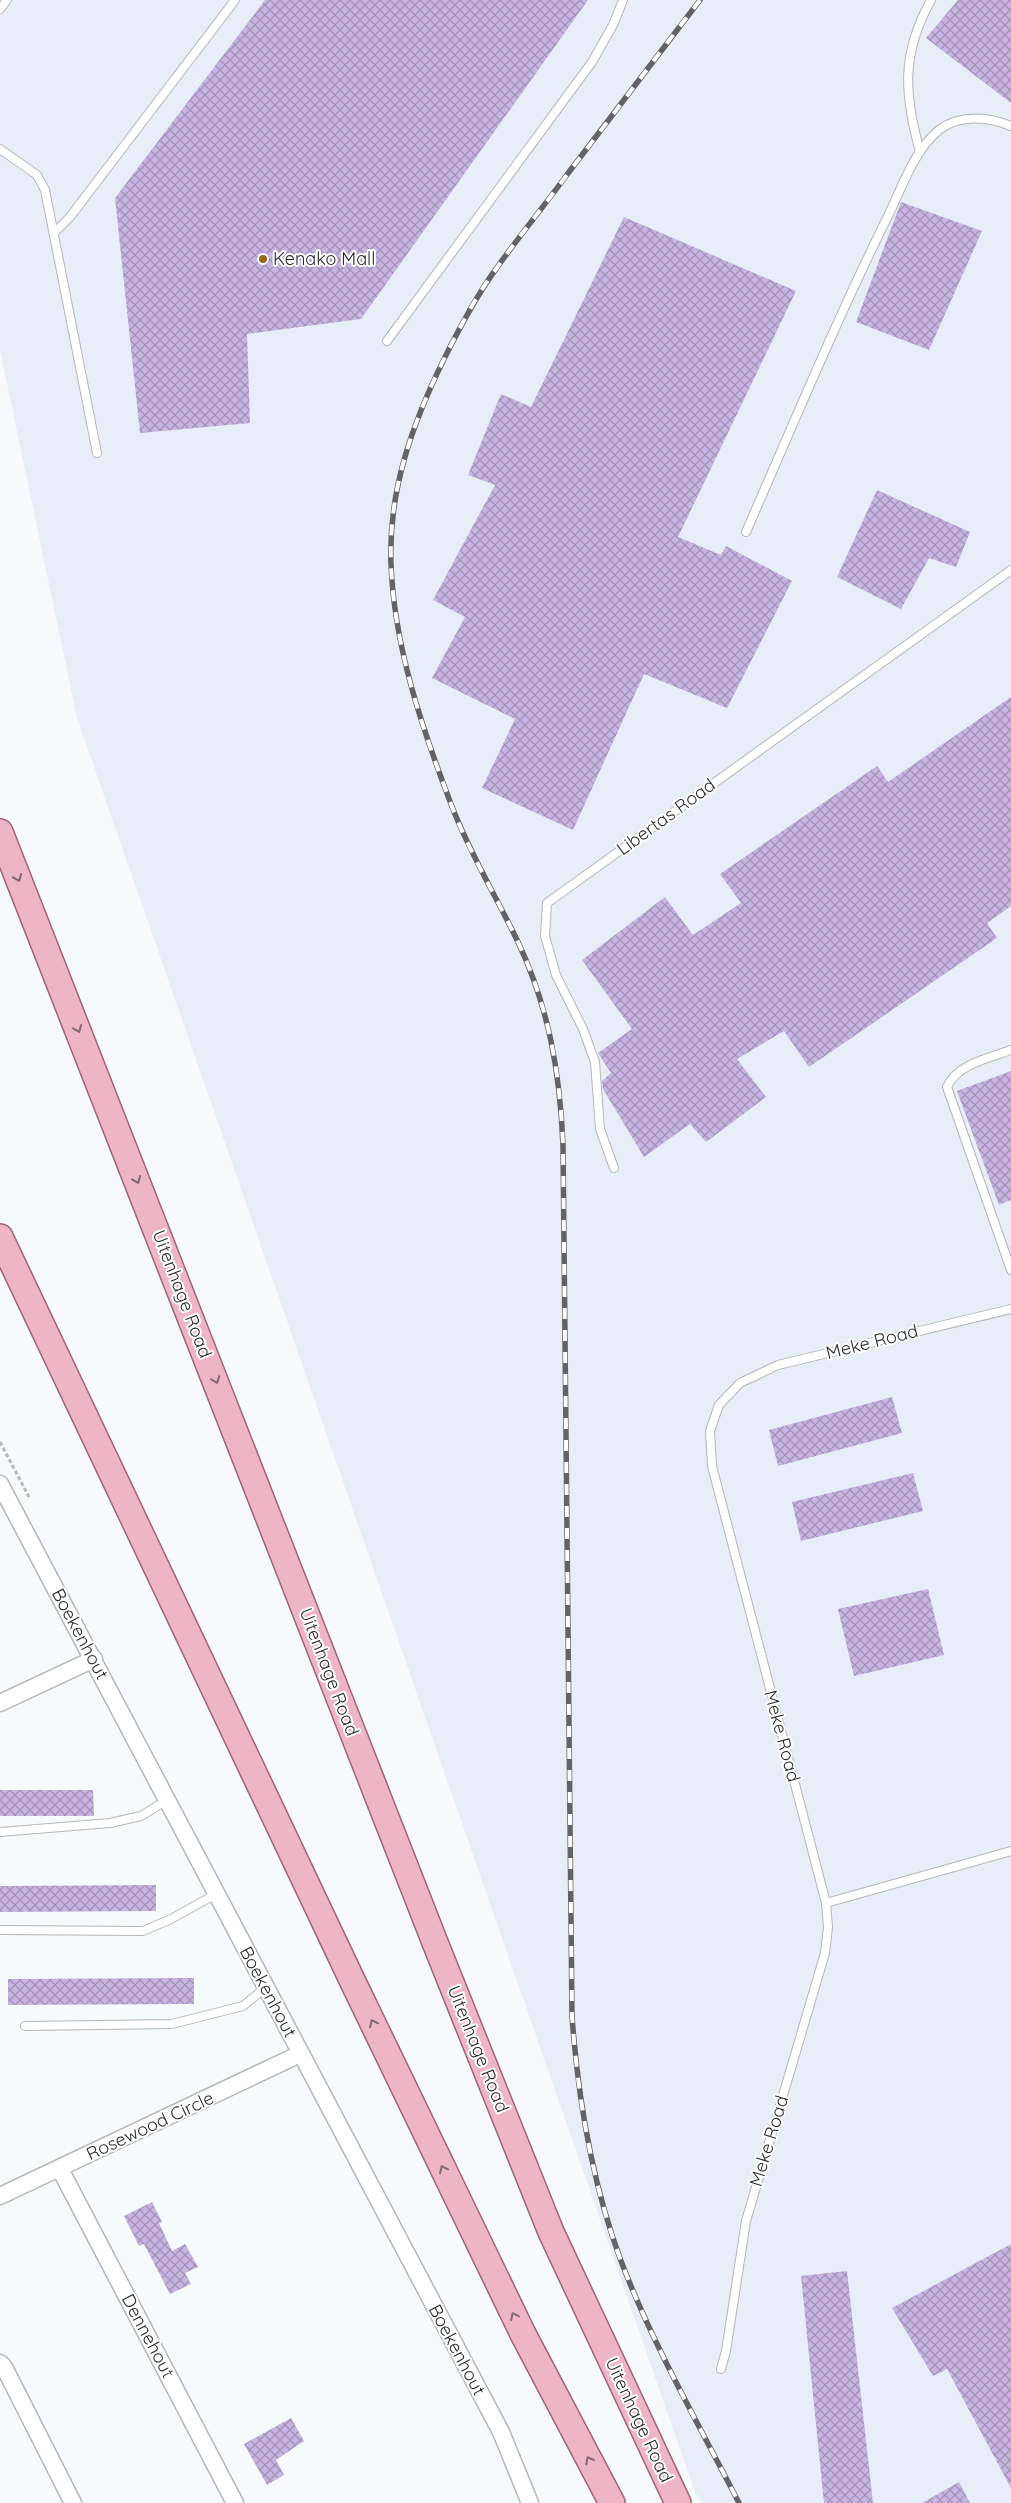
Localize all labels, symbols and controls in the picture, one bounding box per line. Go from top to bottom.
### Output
place label: Kenako Mall [273,247,375,270]
marker: Kenako Mall [257,253,269,265]
street label: Libertas Road [612,773,720,860]
one-way arrow [12,873,22,882]
one-way arrow [71,1024,82,1033]
one-way arrow [131,1175,141,1184]
street label: Uitenhage Road [148,1227,217,1361]
street label: Meke Road [823,1319,920,1364]
one-way arrow [210,1375,220,1384]
street label: Boekenhout [47,1584,114,1683]
street label: Uitenhage Road [295,1605,364,1739]
street label: Meke Road [759,1687,806,1784]
street label: Boekenhout [235,1942,302,2041]
street label: Uitenhage Road [443,1982,514,2116]
one-way arrow [368,2019,379,2028]
street label: Rosewood Circle [82,2086,217,2165]
street label: Meke Road [744,2093,793,2189]
one-way arrow [439,2166,449,2175]
street label: Dennehout [117,2290,180,2382]
street label: Boekenhout [424,2300,491,2399]
one-way arrow [510,2312,520,2321]
street label: Uitenhage Road [600,2354,678,2486]
one-way arrow [585,2456,595,2465]

